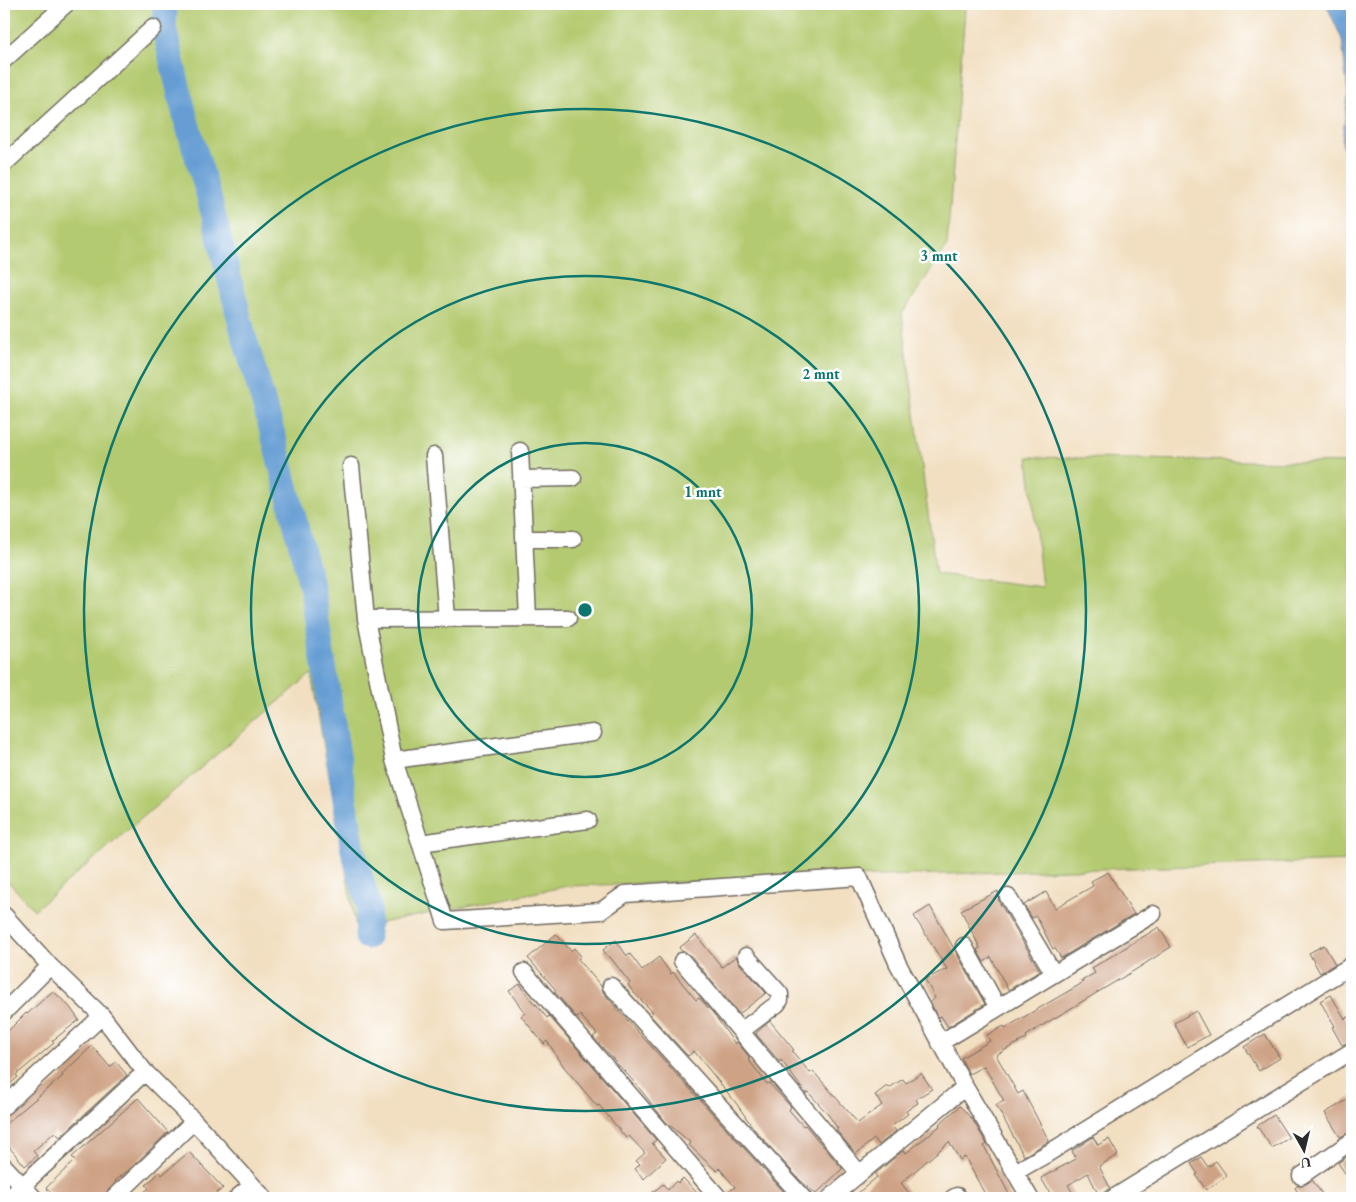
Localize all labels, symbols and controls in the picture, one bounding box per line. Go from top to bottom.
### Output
text: 3 mnt [920,246,958,265]
text: 2 mnt [802,364,840,383]
text: 1 mnt [684,482,722,501]
centre of rings [576,601,594,619]
north arrow [1278,1124,1328,1174]
text: U [1299,1153,1312,1173]

